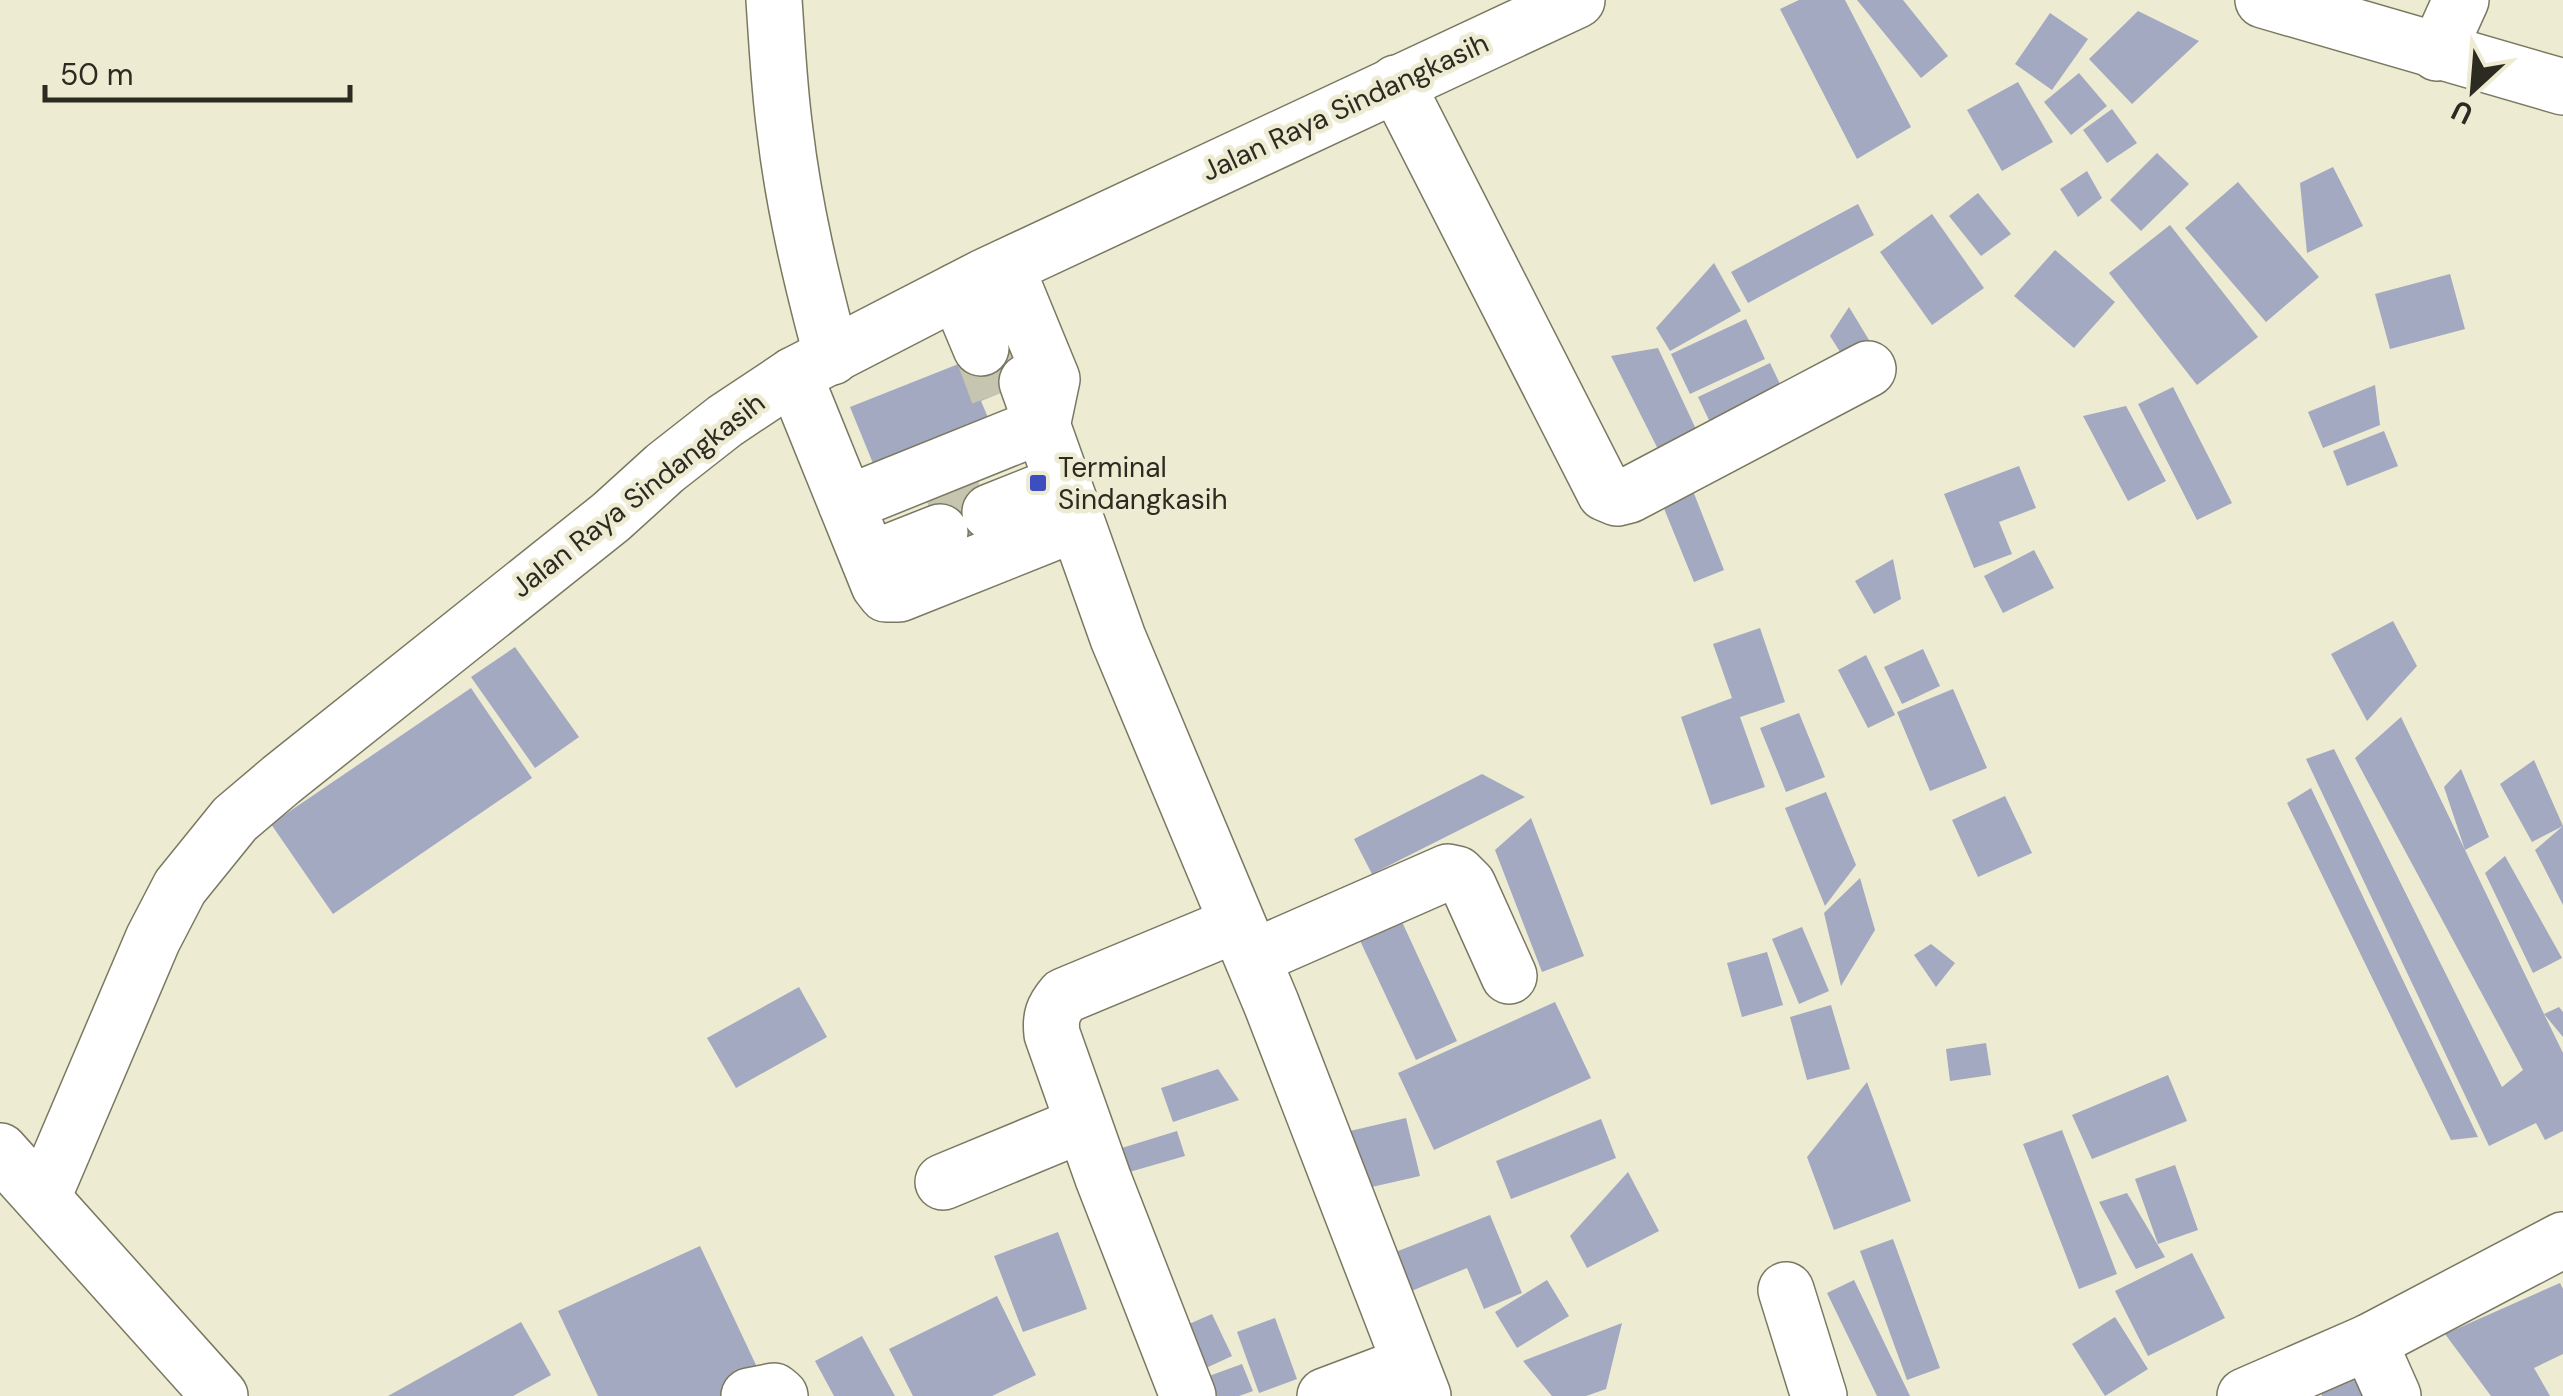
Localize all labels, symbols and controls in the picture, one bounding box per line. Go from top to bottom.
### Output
street label: Jalan Raya Sindangkasih [1196,24,1494,190]
scale bar [45,40,350,102]
north arrow [2423,40,2523,140]
text: 50 m [60,55,134,94]
text: U [2446,91,2479,133]
street label: Jalan Raya Sindangkasih [504,384,772,606]
place label: Terminal Sindangkasih [1058,449,1228,518]
marker: Terminal Sindangkasih [1027,472,1049,494]

